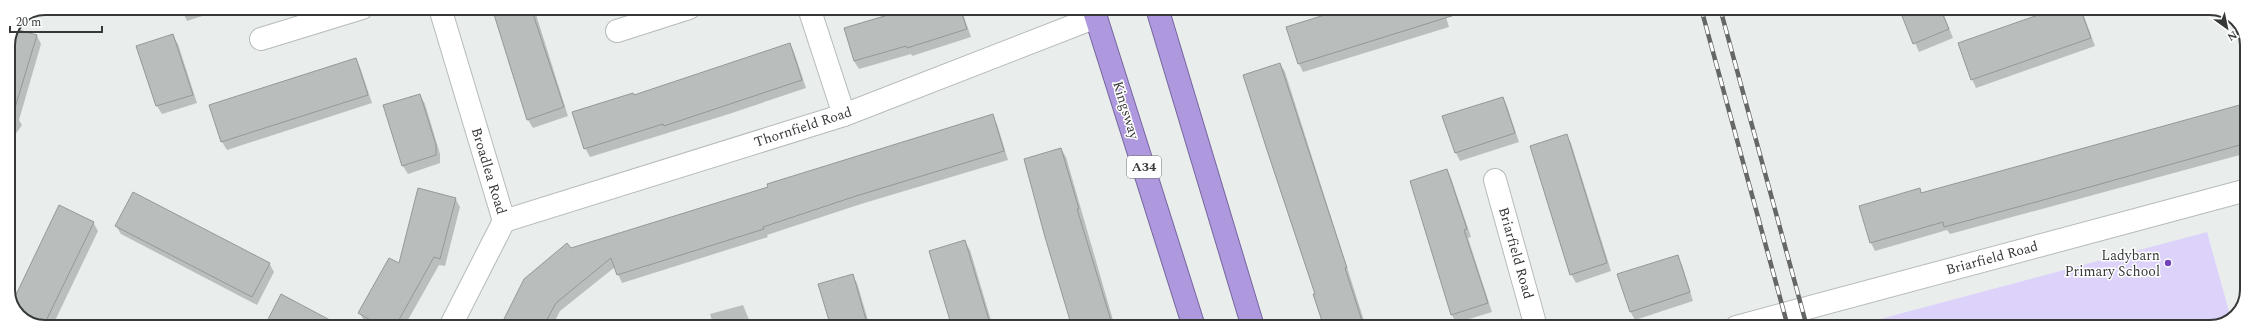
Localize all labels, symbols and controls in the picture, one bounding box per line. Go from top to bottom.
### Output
scale bar [10,8,102,34]
north arrow [2207,8,2247,48]
text: 20 m [16,13,41,32]
text: N [2224,26,2241,46]
street label: Kingsway [1107,78,1145,143]
street label: Thornfield Road [751,101,855,153]
street label: Broadlea Road [466,125,512,217]
road number: A34 [1127,156,1161,178]
street label: Briarfield Road [1493,205,1539,302]
street label: Briarfield Road [1944,236,2041,280]
place label: Ladybarn Primary School [2065,245,2160,282]
marker: Ladybarn Primary School [2163,258,2173,268]

